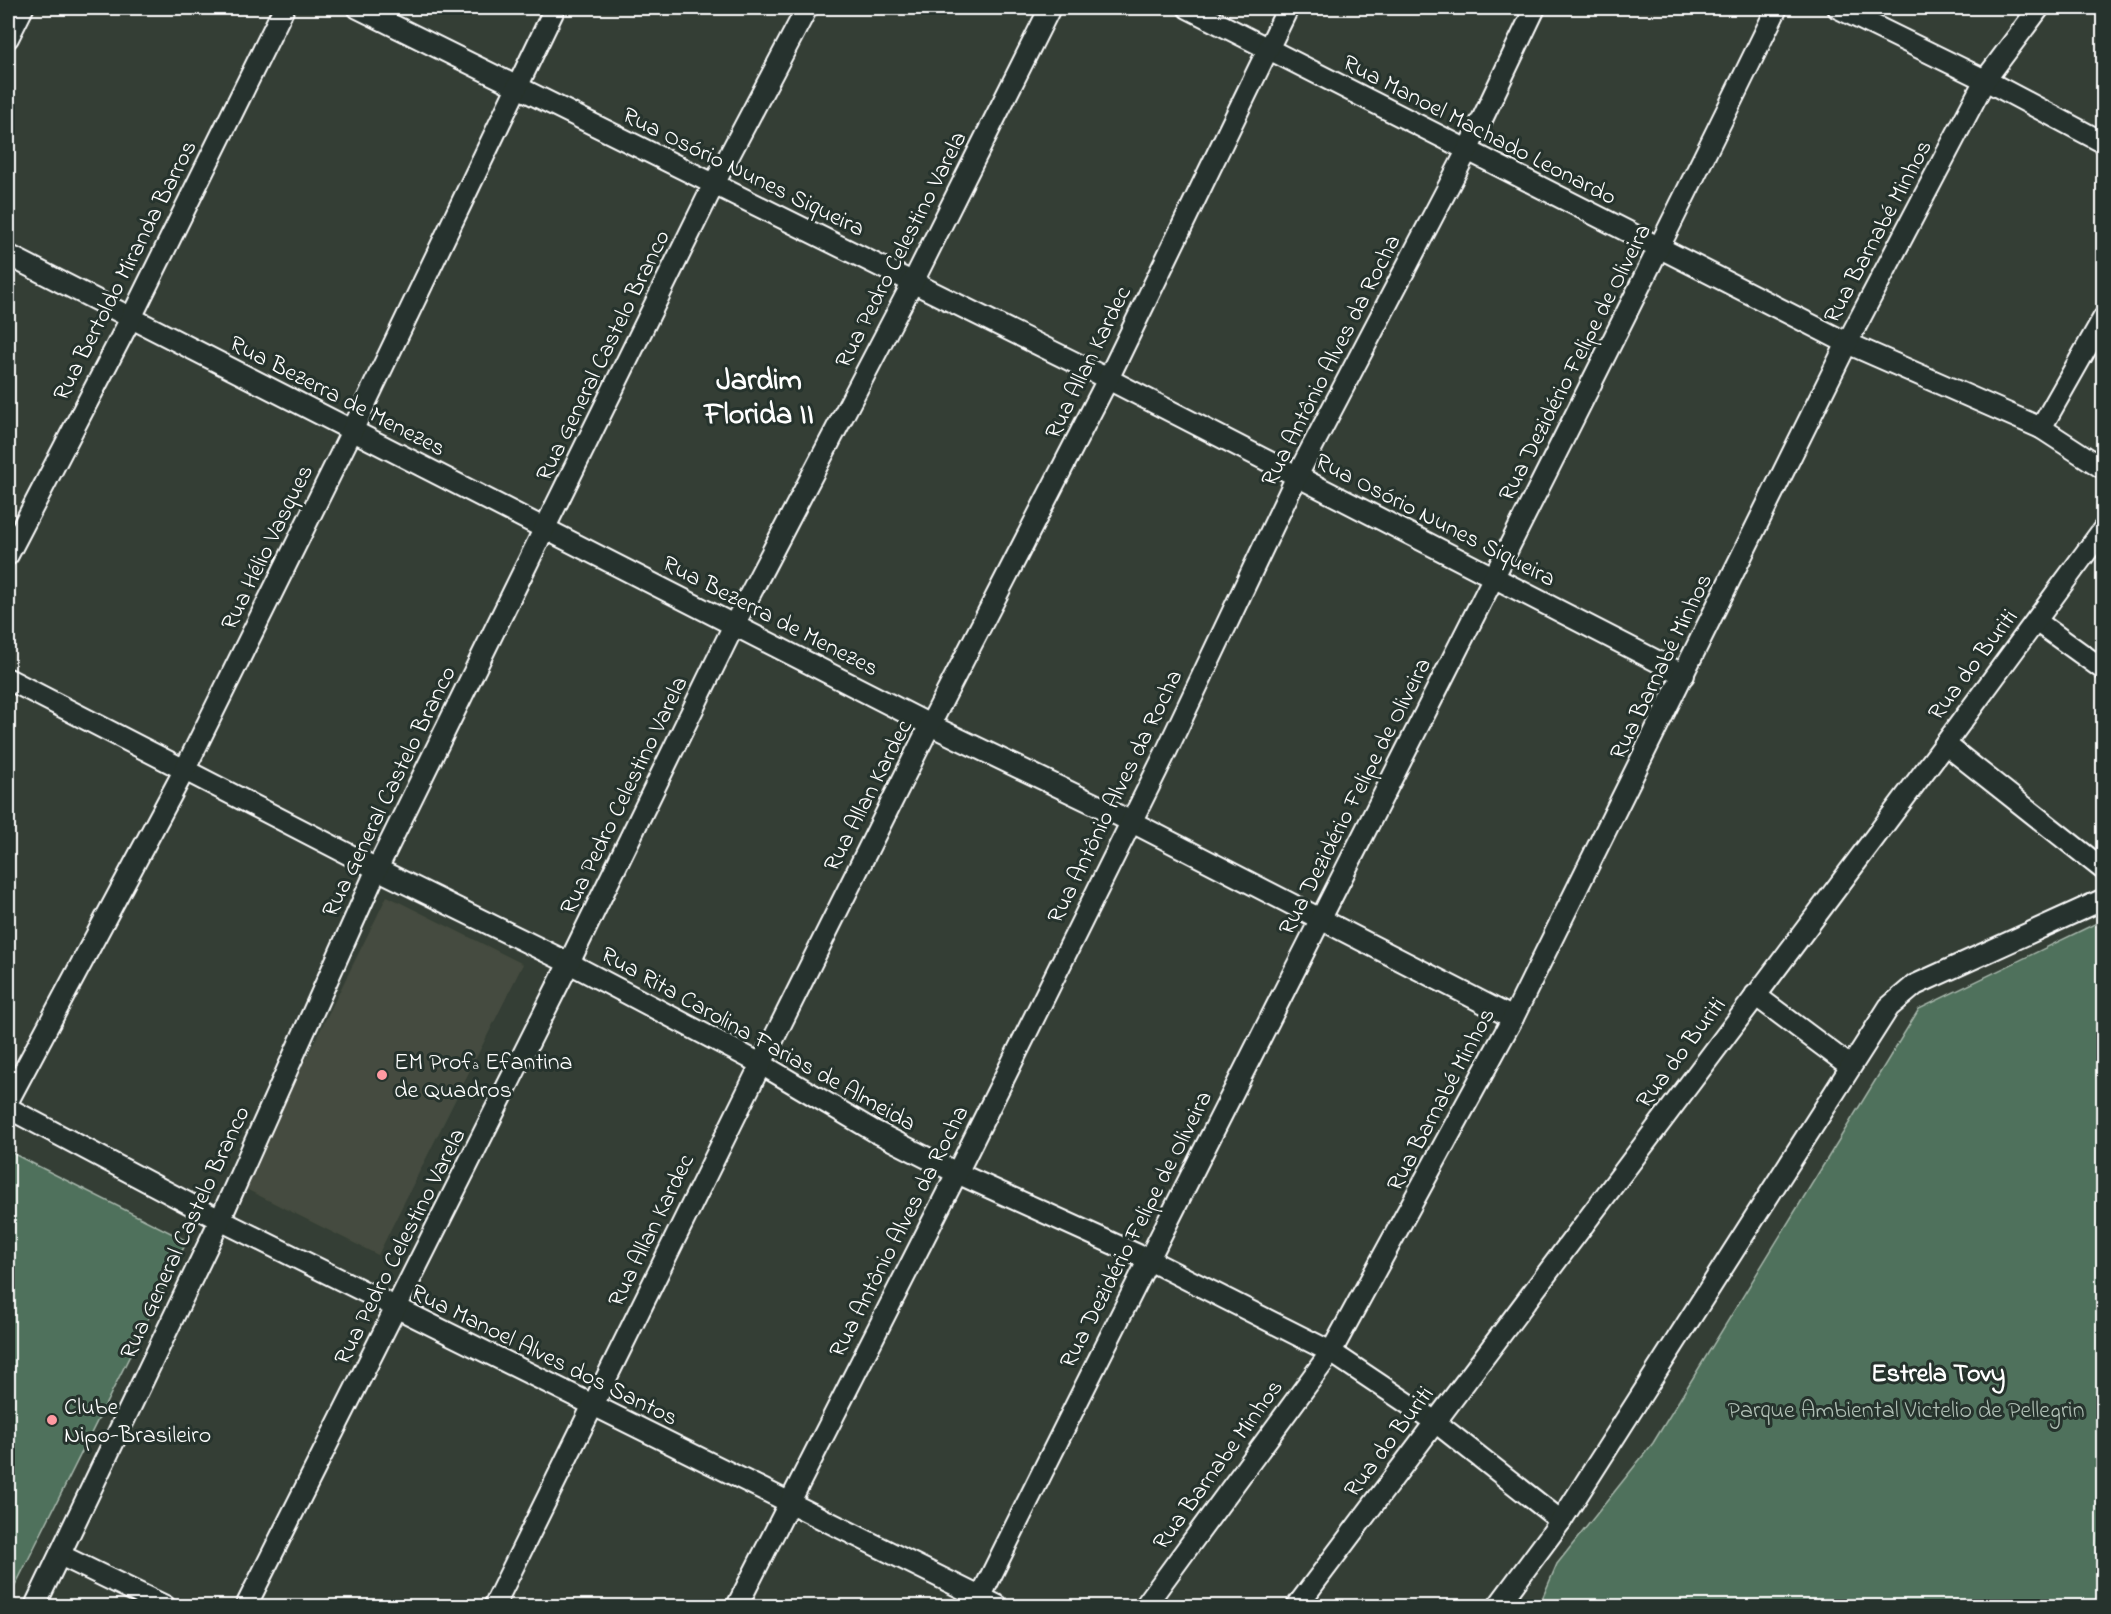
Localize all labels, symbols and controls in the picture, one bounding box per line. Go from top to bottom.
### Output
street label: Rua Manoel Machado Leonardo [1336,47,1622,216]
street label: Rua Osório Nunes Siqueira [616,99,870,247]
street label: Rua Pedro Celestino Varela [827,126,977,375]
street label: Rua Barnabé Minhos [1816,134,1942,330]
street label: Rua Bertoldo Miranda Barros [45,135,207,408]
street label: Rua Dezidério Felipe de Oliveira [1491,218,1662,508]
street label: Rua General Castelo Branco [528,224,680,488]
street label: Rua Antônio Alves da Rocha [1253,229,1411,493]
street label: Rua Allan Kardec [1037,280,1142,446]
street label: Rua Bezerra de Menezes [223,327,451,467]
district label: Jardim Florida II [702,360,814,438]
street label: Rua Osório Nunes Siqueira [1308,445,1561,597]
street label: Rua Hélio Vasques [213,459,324,637]
street label: Rua Bezerra de Menezes [656,547,884,687]
street label: Rua Barnabé Minhos [1602,568,1723,766]
street label: Rua do Buriti [1920,602,2028,729]
street label: Rua Dezidério Felipe de Oliveira [1271,652,1442,942]
street label: Rua General Castelo Branco [314,660,466,924]
street label: Rua Antônio Alves da Rocha [1039,664,1193,930]
street label: Rua Pedro Celestino Varela [552,671,698,921]
street label: Rua Allan Kardec [816,714,923,878]
street label: Rua Rita Carolina Farias de Almeida [594,939,922,1142]
street label: Rua do Buriti [1628,990,1736,1117]
street label: Rua Barnabé Minhos [1379,1002,1505,1198]
place label: EM Profª Efantina de Quadros [394,1046,573,1109]
marker: EM Profª Efantina de Quadros [375,1068,389,1082]
street label: Rua Dezidério Felipe de Oliveira [1052,1085,1223,1375]
street label: Rua Antônio Alves da Rocha [821,1100,979,1364]
street label: Rua General Castelo Branco [112,1101,260,1365]
street label: Rua Pedro Celestino Varela [326,1123,476,1372]
street label: Rua Allan Kardec [600,1148,705,1314]
street label: Rua Manoel Alves dos Santos [404,1276,683,1436]
district label: Estrela Tovy [1871,1356,2005,1394]
street label: Rua Barnabe Minhos [1145,1373,1293,1558]
street label: Rua do Buriti [1336,1379,1444,1506]
place label: Clube Nipo-Brasileiro [64,1391,211,1454]
park label: Parque Ambiental Victelio de Pellegrin [1727,1394,2085,1429]
marker: Clube Nipo-Brasileiro [45,1413,59,1427]

